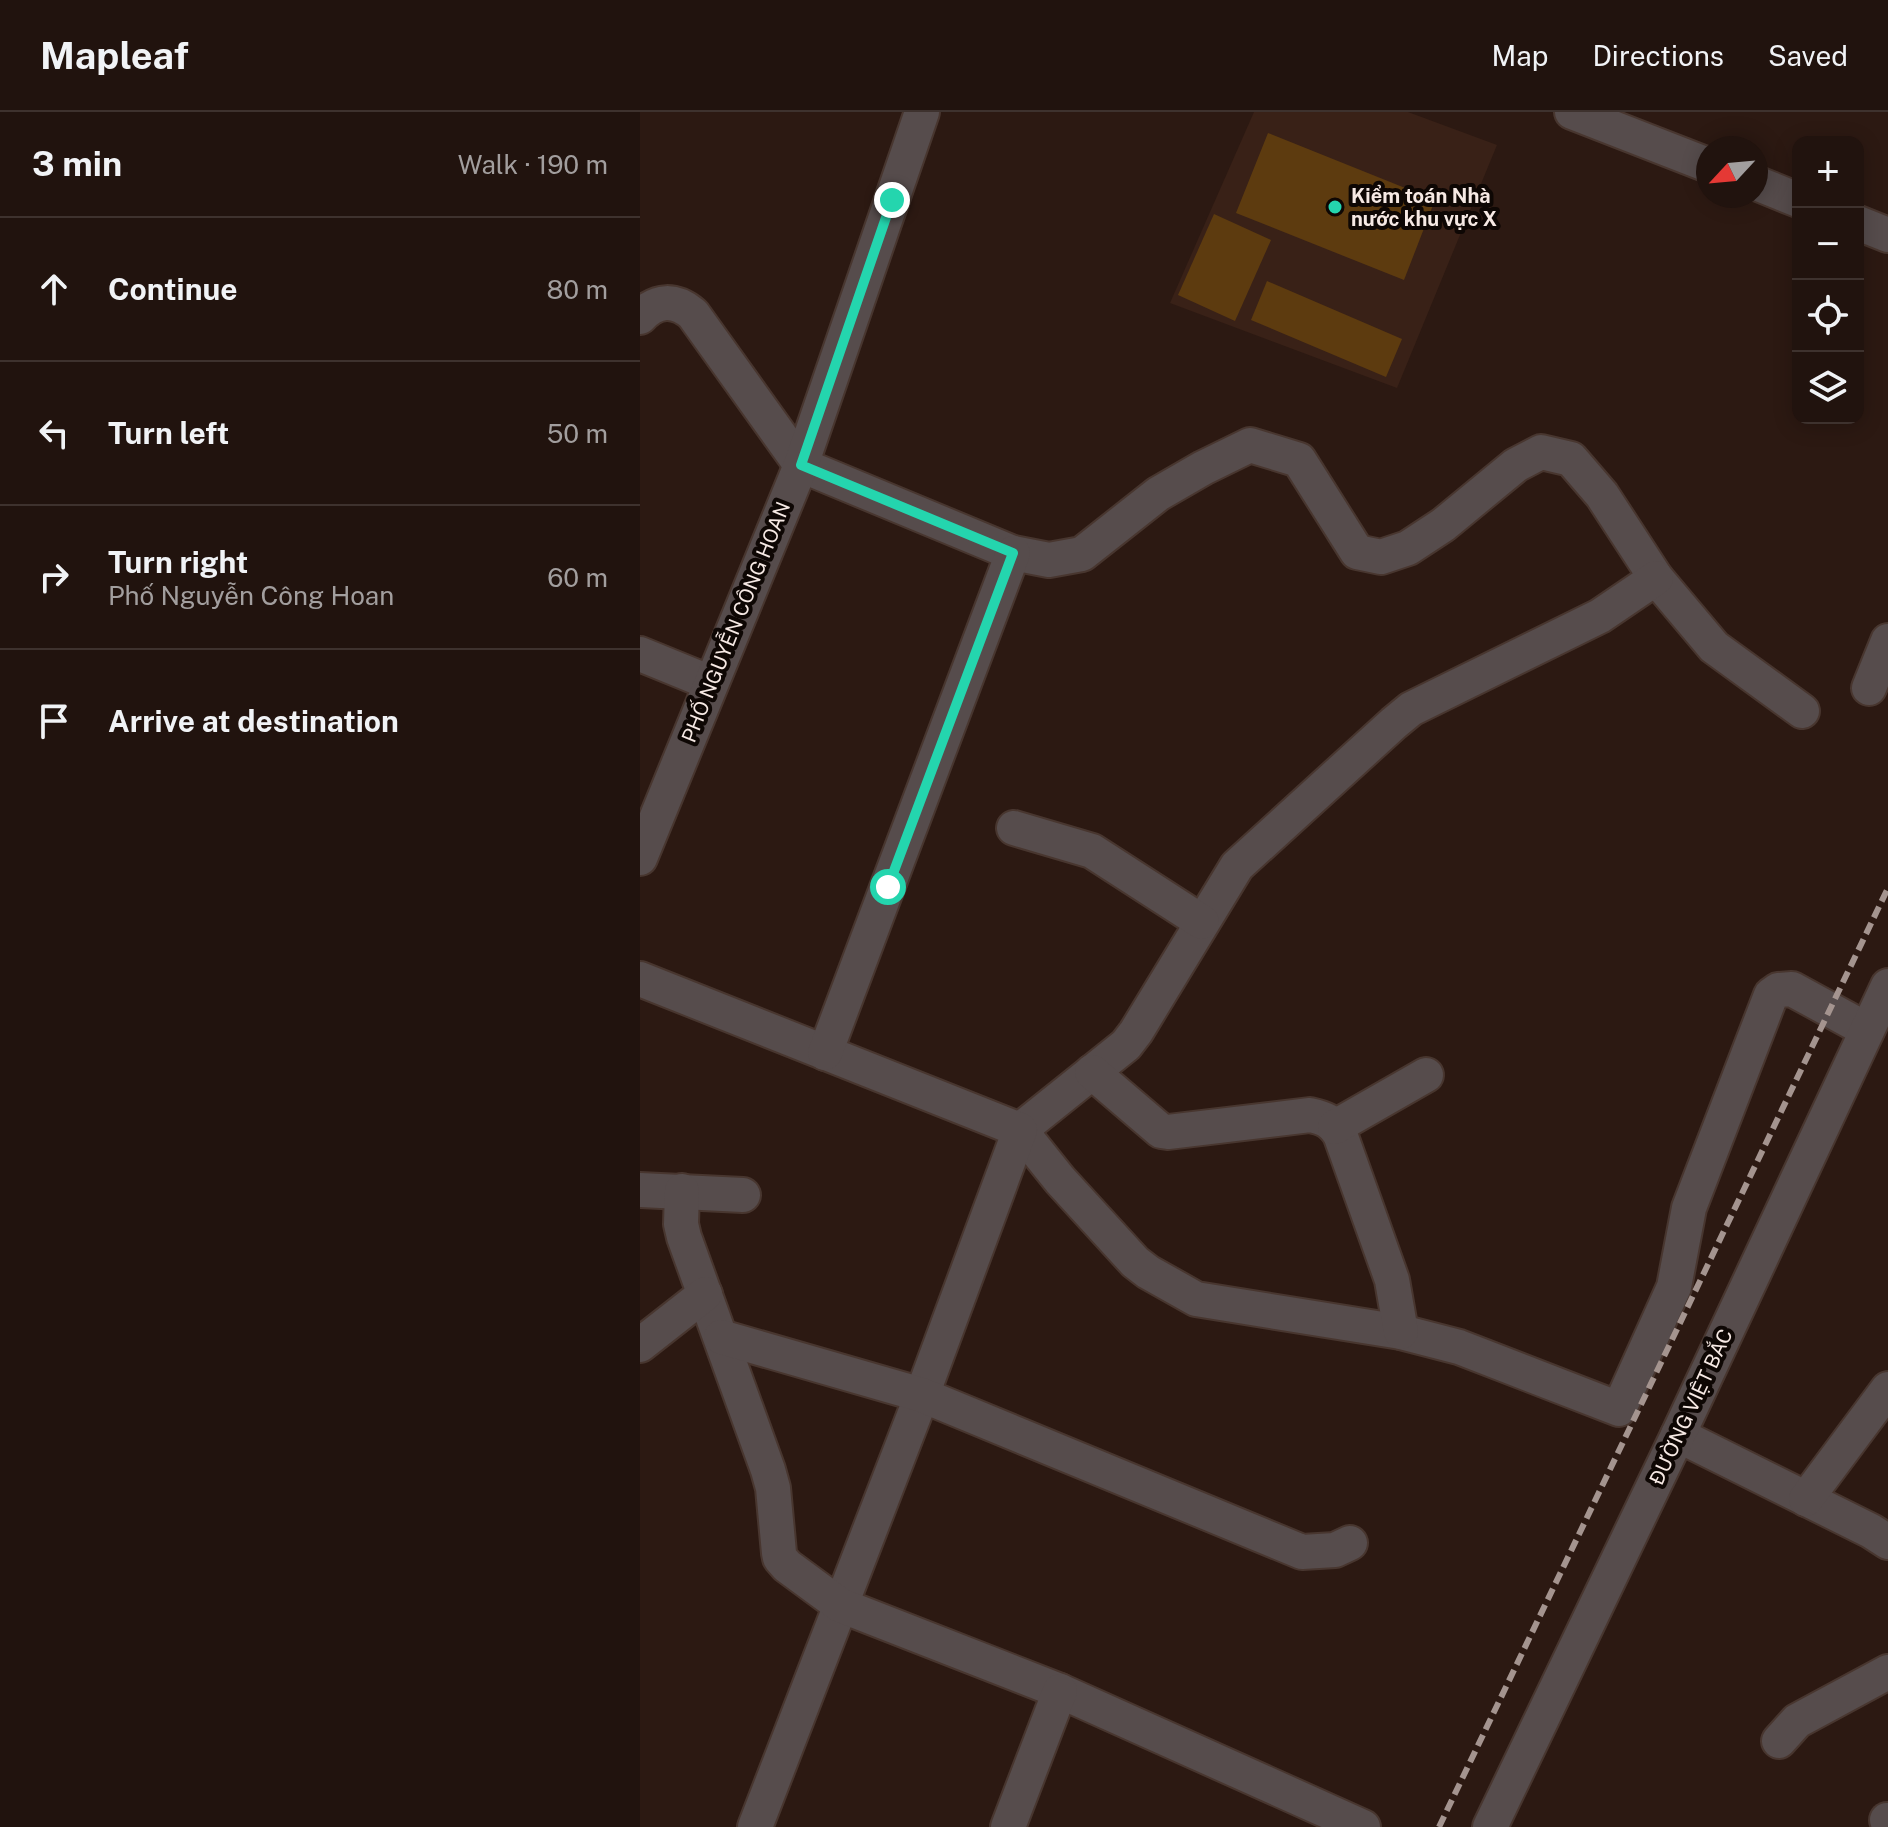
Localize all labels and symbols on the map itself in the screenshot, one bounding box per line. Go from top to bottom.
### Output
north arrow [1696,136,1768,208]
route end [874,182,910,218]
place label: Kiểm toán Nhà nước khu vực X [1351,184,1497,231]
marker: Kiểm toán Nhà nước khu vực X [1326,198,1344,216]
street label: PHỐ NGUYỄN CÔNG HOAN [673,497,795,746]
route start [870,869,906,905]
street label: ĐƯỜNG VIỆT BẮC [1642,1324,1738,1489]

